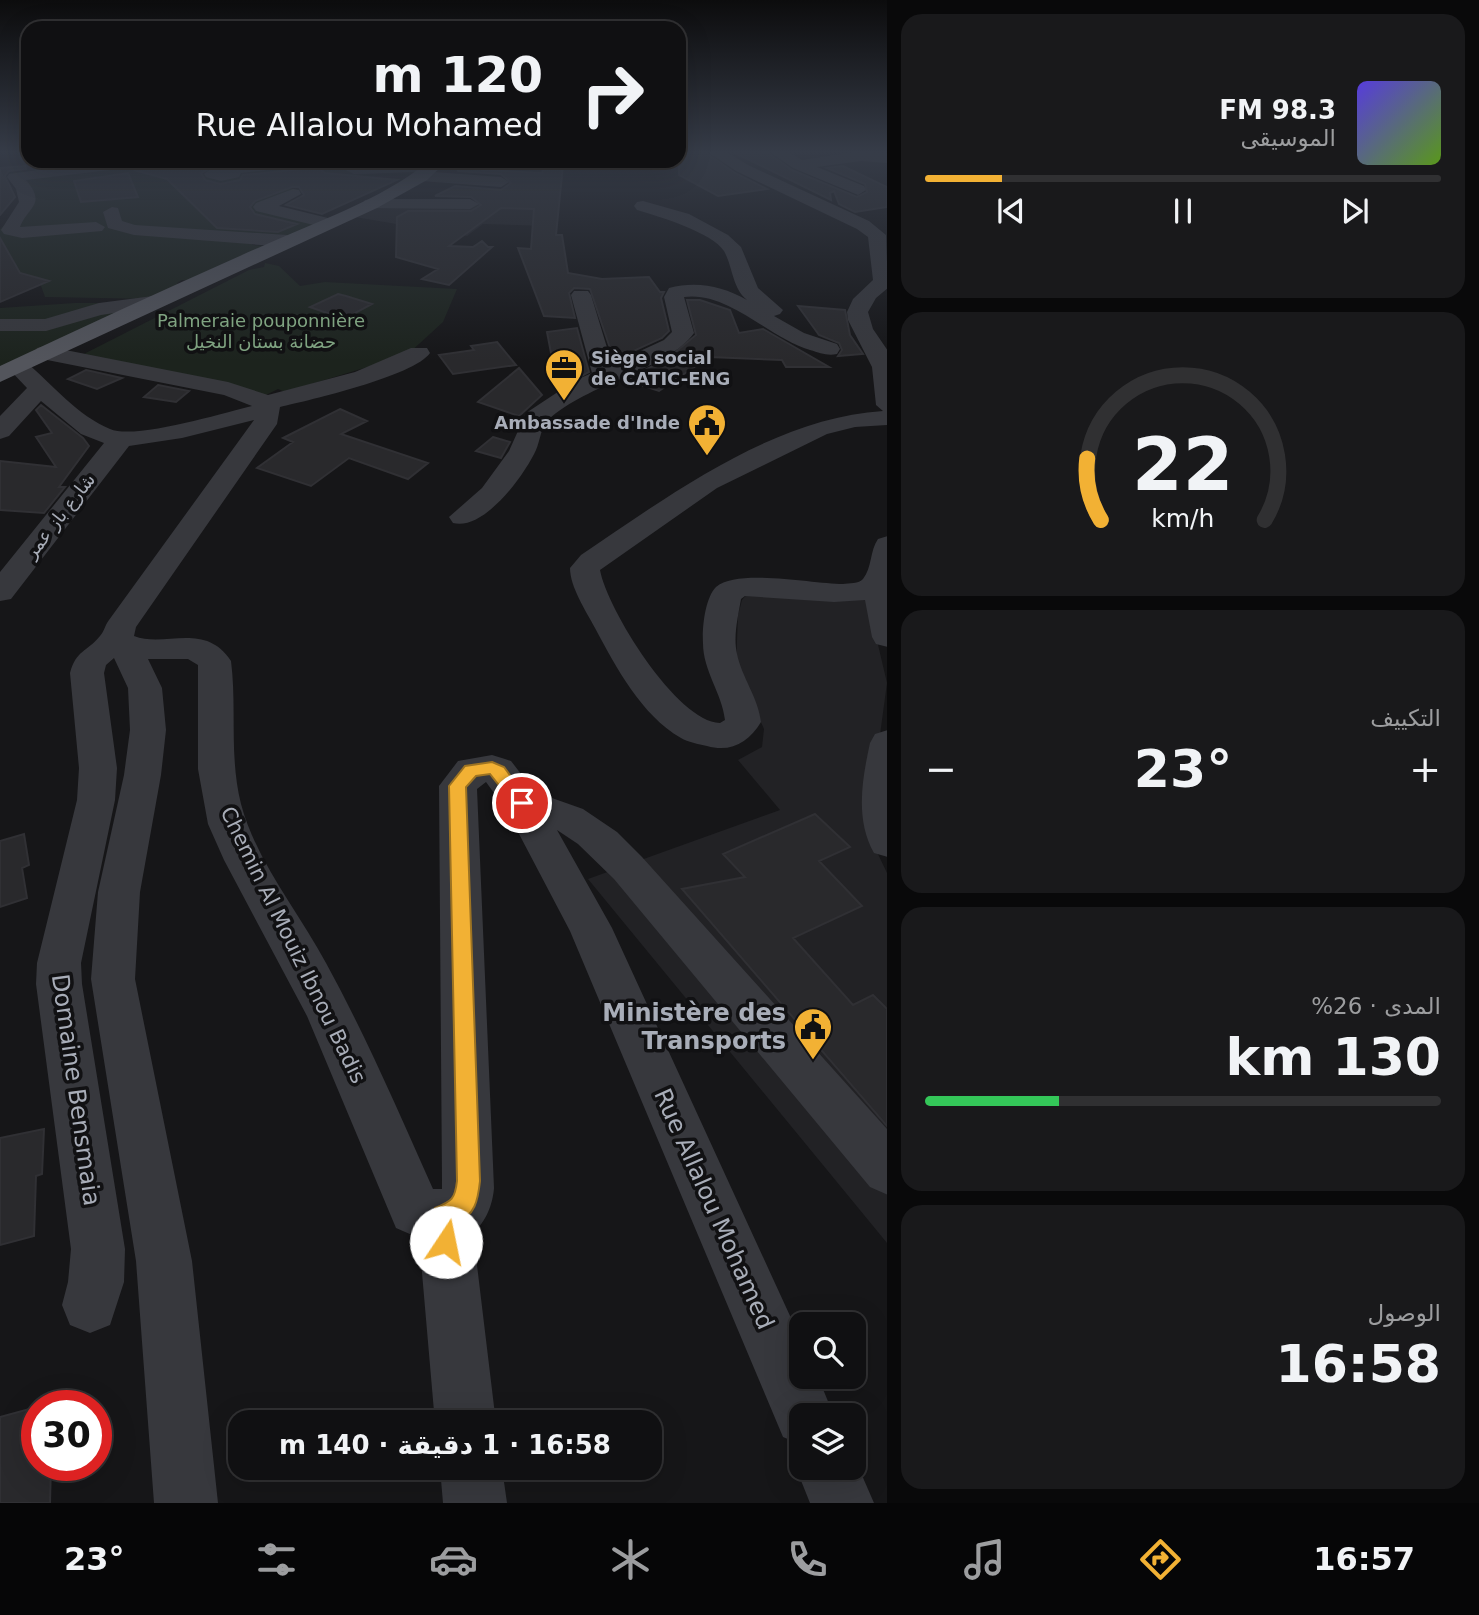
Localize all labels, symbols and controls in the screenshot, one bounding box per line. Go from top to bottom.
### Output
text: 120 m [373,47,543,104]
icon: right [567,49,658,140]
text: 98.3 FM [1219,95,1336,125]
text: Rue Allalou Mohamed [196,106,543,144]
text: الموسيقى [1240,125,1336,151]
icon: previous [992,192,1030,230]
icon: pause [1164,192,1202,230]
icon: next [1336,192,1374,230]
park label: Palmeraie pouponnière حضانة بستان النخيل [157,310,365,352]
office icon: Siège social de CATIC-ENG [543,347,585,402]
place label: Siège social de CATIC-ENG [591,347,730,389]
public building icon: Ambassade d'Inde [686,402,728,457]
place label: Ambassade d'Inde [494,412,680,433]
text: 22 [1132,422,1234,507]
street label: شارع باز عمر [19,469,100,564]
text: km/h [1151,503,1215,532]
text: التكييف [1370,705,1441,731]
text: 23° [1134,739,1232,799]
text: − [925,747,957,791]
text: + [1409,747,1441,791]
pin [492,773,552,833]
icon: arrive [503,784,541,822]
street label: Chemin Al Mouiz Ibnou Badis [215,803,371,1087]
street label: Domaine Bensmaia [46,972,106,1208]
text: المدى · 26% [1311,993,1441,1019]
place label: Ministère des Transports [602,999,786,1055]
public building icon: Ministère des Transports [792,1006,834,1061]
text: 130 km [1226,1027,1441,1087]
street label: Rue Allalou Mohamed [648,1084,780,1334]
position arrow [409,1205,483,1279]
text: الوصول [1368,1300,1441,1326]
map controls [789,1312,866,1480]
button: search [789,1312,866,1389]
text: 16:58 [1275,1334,1441,1394]
speed limit sign: 30 [21,1390,112,1481]
button: layers [789,1403,866,1480]
text: 16:58 · 1 دقيقة · 140 m [279,1430,611,1460]
icon: filters [252,1535,301,1584]
icon: car [429,1535,478,1584]
icon: climate [606,1535,655,1584]
icon: phone [783,1535,832,1584]
icon: music [960,1535,1009,1584]
icon: directions [1136,1535,1185,1584]
text: 23° [64,1540,125,1578]
text: 16:57 [1313,1540,1415,1578]

